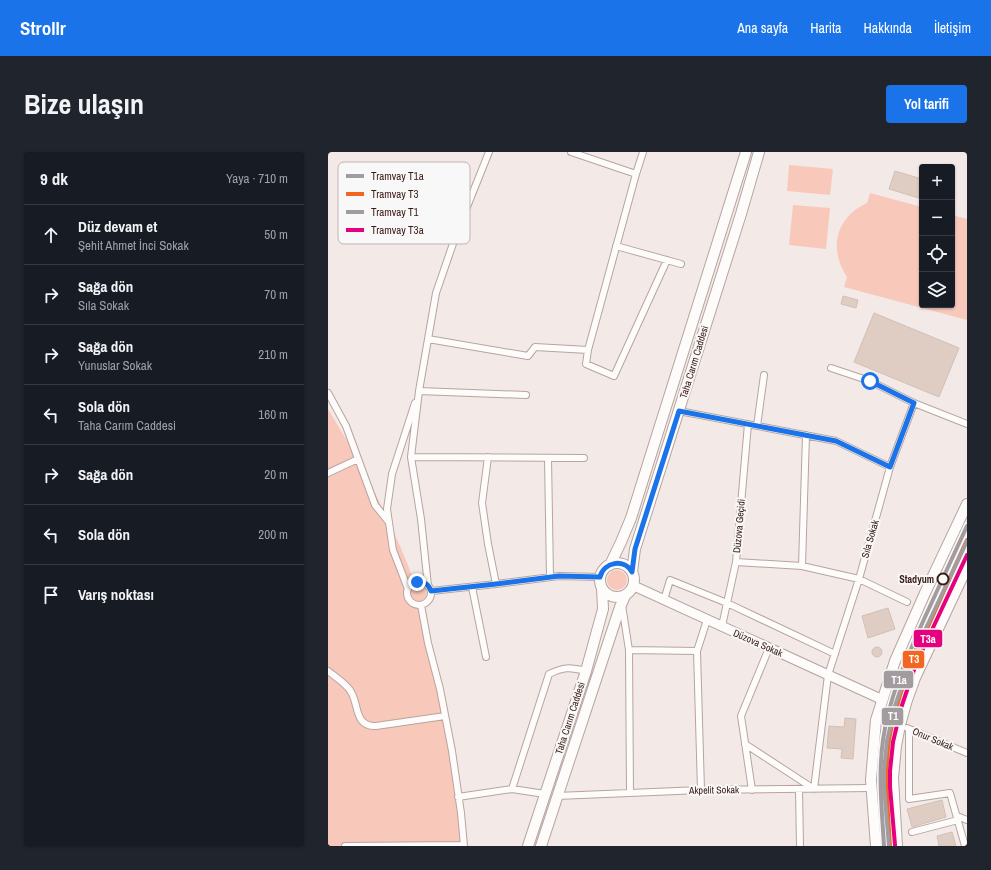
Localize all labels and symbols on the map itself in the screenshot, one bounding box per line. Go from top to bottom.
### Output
legend [338,162,470,244]
text: Tramvay T1a [371,169,424,183]
text: Tramvay T3 [371,187,419,201]
text: Tramvay T1 [371,205,419,219]
text: Tramvay T3a [371,223,424,237]
street label: Taha Carım Caddesi [677,324,711,400]
route start [861,372,879,390]
street label: Düzova Geçidi [730,498,748,554]
street label: Sıla Sokak [858,518,882,560]
marker: Stadyum [936,572,950,586]
route end [408,573,426,591]
place label: Stadyum [899,573,934,586]
street label: Düzova Sokak [731,626,786,660]
line badge: T3a [913,629,943,648]
text: T3a [920,632,936,646]
line badge: T3 [902,650,925,669]
text: T3 [909,652,919,666]
line badge: T1a [883,670,914,689]
text: T1a [891,673,907,687]
street label: Taha Carım Caddesi [552,680,588,756]
line badge: T1 [881,707,904,726]
text: T1 [888,709,898,723]
street label: Onur Sokak [911,725,956,754]
street label: Akpelit Sokak [688,783,740,797]

